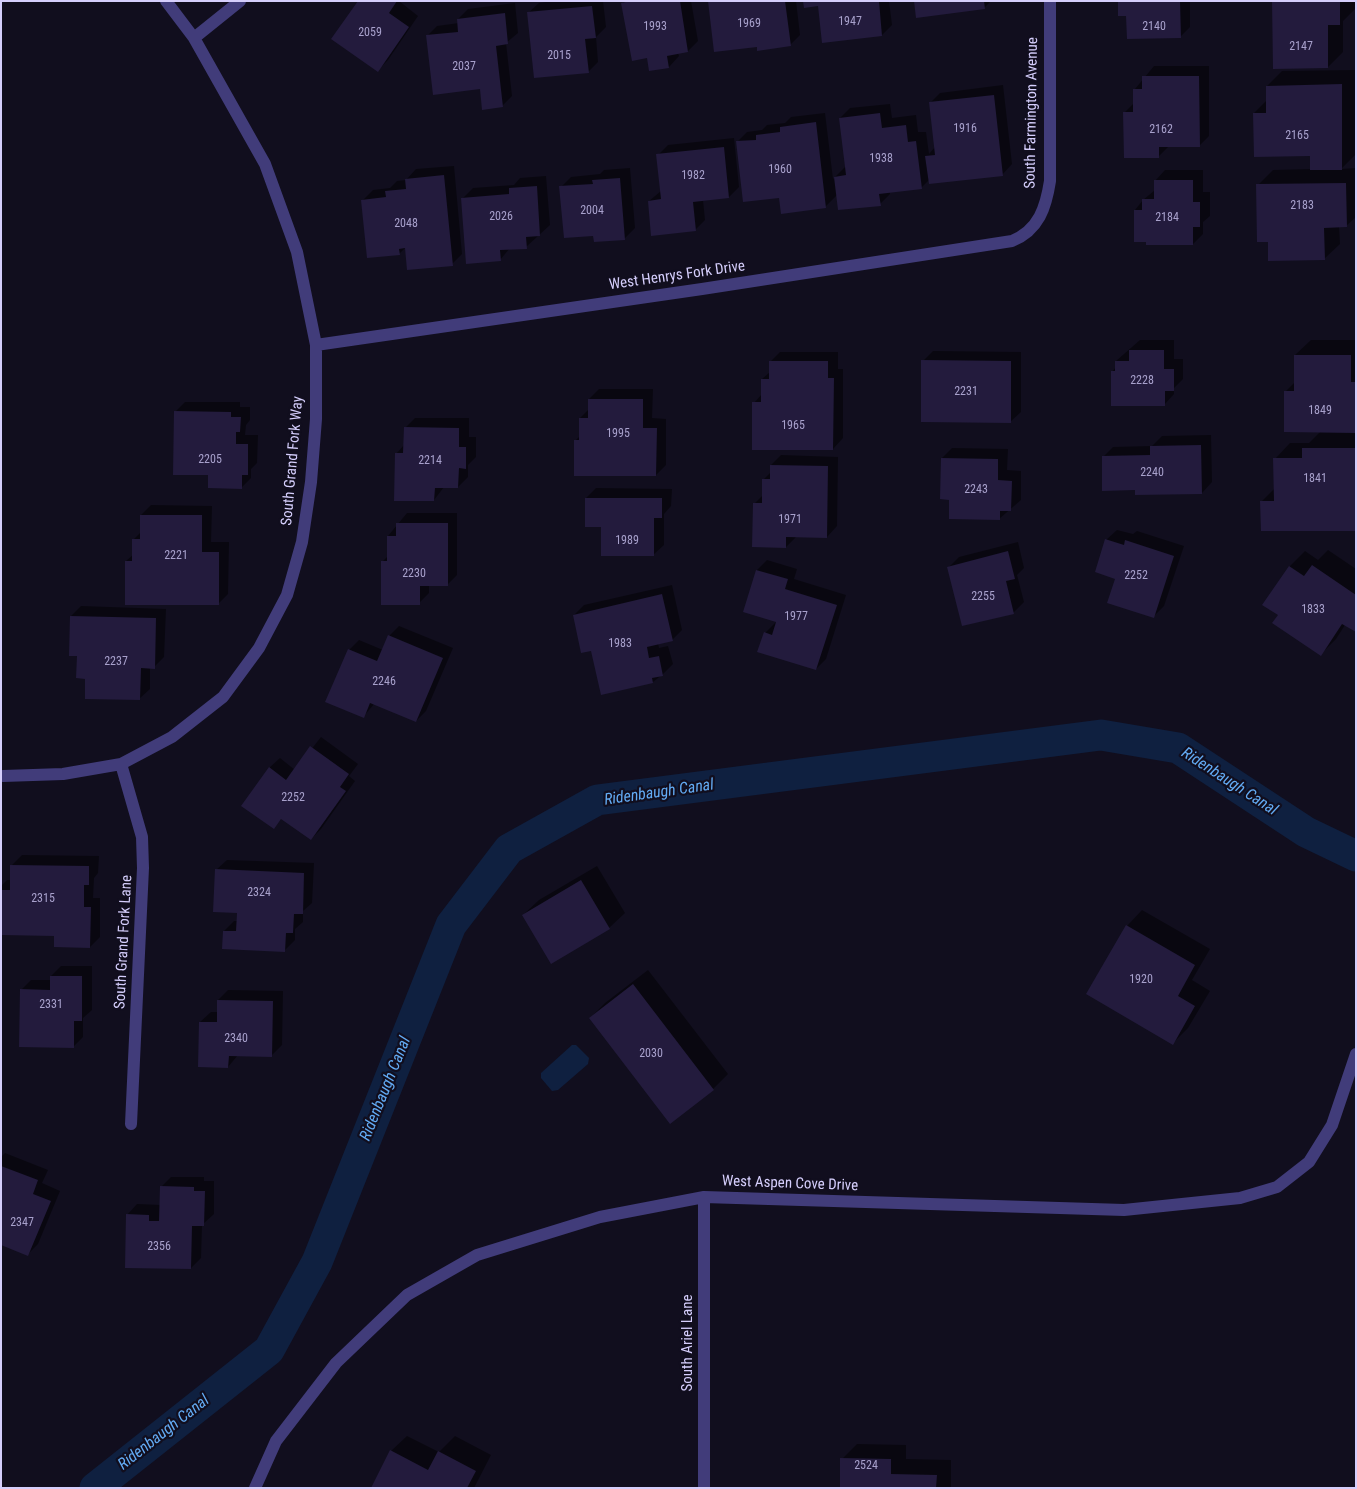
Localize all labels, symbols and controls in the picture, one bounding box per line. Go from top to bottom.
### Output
house number: 1947 [838,15,862,29]
house number: 1969 [737,17,761,31]
house number: 1993 [643,20,667,34]
house number: 2140 [1142,20,1166,34]
house number: 2059 [358,26,382,40]
street label: South Farmington Avenue [1022,37,1042,189]
house number: 2147 [1289,40,1313,54]
house number: 2015 [547,49,571,63]
house number: 2037 [452,60,476,74]
house number: 1916 [953,122,977,136]
house number: 2162 [1149,123,1173,137]
house number: 2165 [1285,129,1309,143]
house number: 1938 [869,152,893,166]
house number: 1960 [768,163,792,177]
house number: 1982 [681,169,705,183]
house number: 2183 [1290,199,1314,213]
house number: 2004 [580,204,604,218]
house number: 2026 [489,210,513,224]
house number: 2184 [1155,211,1179,225]
house number: 2048 [394,217,418,231]
street label: West Henrys Fork Drive [608,258,746,294]
house number: 2228 [1130,374,1154,388]
house number: 2231 [954,385,978,399]
street label: South Grand Fork Way [278,395,308,527]
house number: 1849 [1308,404,1332,418]
house number: 1965 [781,419,805,433]
house number: 1995 [606,427,630,441]
house number: 2205 [198,453,222,467]
house number: 2214 [418,454,442,468]
house number: 2240 [1140,466,1164,480]
house number: 1841 [1303,472,1327,486]
house number: 2243 [964,483,988,497]
house number: 1971 [778,513,802,527]
house number: 1989 [615,534,639,548]
house number: 2221 [164,549,188,563]
house number: 2230 [402,567,426,581]
house number: 2252 [1124,569,1148,583]
house number: 2255 [971,590,995,604]
house number: 1833 [1301,603,1325,617]
house number: 1977 [784,610,808,624]
house number: 1983 [608,637,632,651]
house number: 2237 [104,655,128,669]
house number: 2246 [372,675,396,689]
water label: Ridenbaugh Canal [1177,744,1281,820]
water label: Ridenbaugh Canal [603,776,715,810]
house number: 2252 [281,791,305,805]
street label: South Grand Fork Lane [112,875,136,1009]
house number: 2324 [247,886,271,900]
house number: 2315 [31,892,55,906]
house number: 1920 [1129,973,1153,987]
house number: 2331 [39,998,63,1012]
house number: 2340 [224,1032,248,1046]
water label: Ridenbaugh Canal [356,1034,416,1144]
house number: 2030 [639,1047,663,1061]
street label: West Aspen Cove Drive [722,1173,858,1195]
house number: 2347 [10,1216,34,1230]
house number: 2356 [147,1240,171,1254]
street label: South Ariel Lane [679,1295,697,1391]
water label: Ridenbaugh Canal [115,1391,213,1475]
house number: 2524 [854,1459,878,1473]

